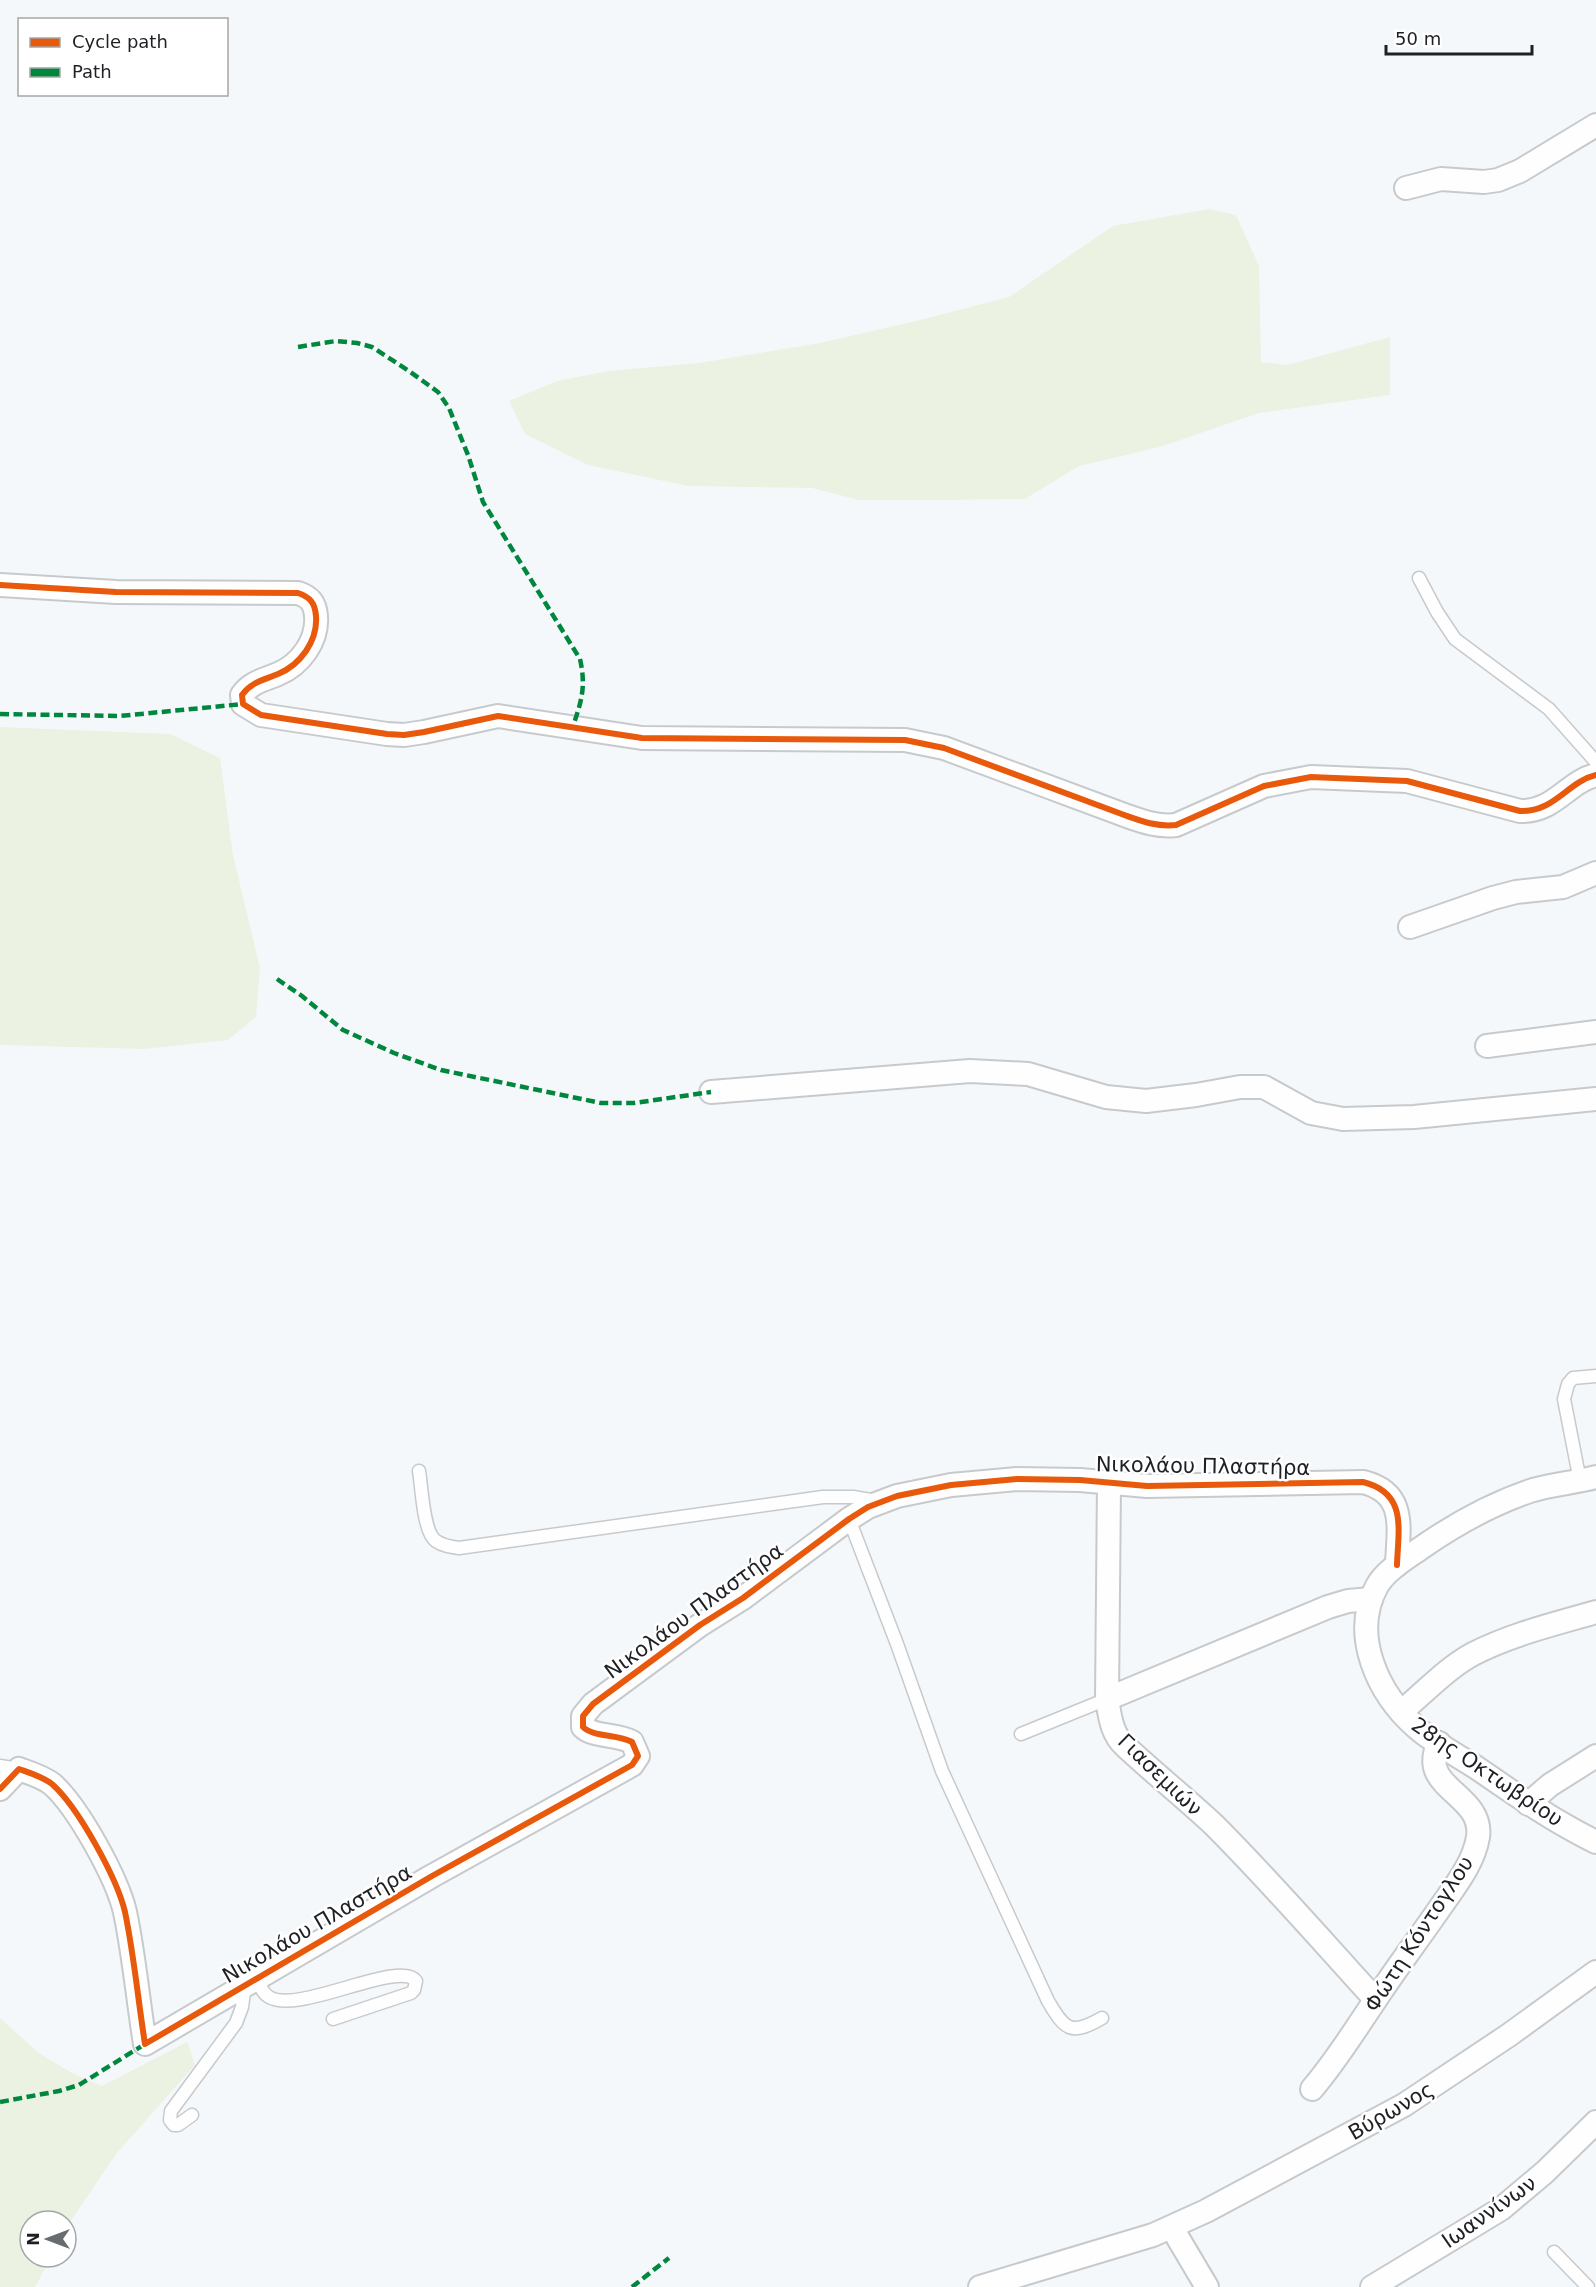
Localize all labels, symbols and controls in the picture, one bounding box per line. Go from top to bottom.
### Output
legend [18,18,228,96]
scale bar [1386,18,1532,56]
text: 50 m [1395,28,1441,49]
text: Cycle path [72,31,168,52]
text: Path [72,61,112,82]
street label: Νικολάου Πλαστήρα [1096,1452,1310,1480]
street label: Νικολάου Πλαστήρα [600,1538,788,1684]
street label: 28ης Οκτωβρίου [1407,1713,1567,1831]
street label: Γιασεμιών [1113,1729,1207,1821]
street label: Φώτη Κόντογλου [1360,1852,1478,2016]
street label: Νικολάου Πλαστήρα [218,1860,416,1988]
street label: Βύρωνος [1344,2077,1438,2145]
street label: Ιωαννίνων [1437,2171,1541,2253]
north arrow [18,2209,78,2269]
text: N [24,2232,43,2246]

